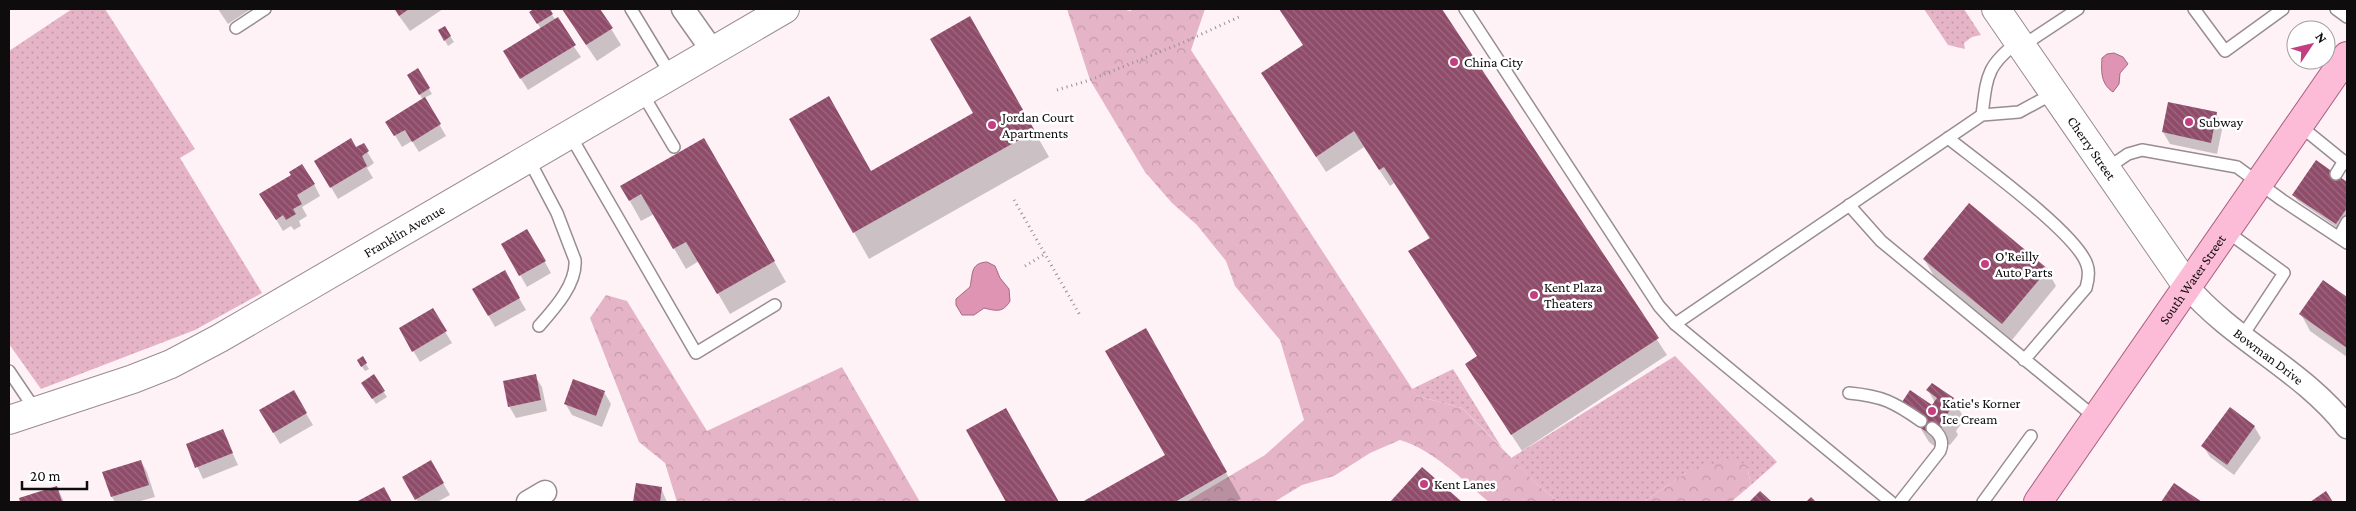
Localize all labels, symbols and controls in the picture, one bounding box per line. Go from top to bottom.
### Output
north arrow [2286,20,2336,70]
text: N [2312,29,2331,46]
place label: China City [1464,54,1524,70]
marker: China City [1448,56,1460,68]
place label: Jordan Court Apartments [1000,109,1074,141]
street label: Cherry Street [2064,113,2120,183]
place label: Subway [2199,114,2244,130]
marker: Subway [2183,116,2195,128]
marker: Jordan Court Apartments [986,119,998,131]
street label: Franklin Avenue [361,201,447,261]
street label: South Water Street [2156,231,2229,327]
place label: O'Reilly Auto Parts [1995,248,2053,280]
marker: O'Reilly Auto Parts [1979,258,1991,270]
place label: Kent Plaza Theaters [1544,279,1603,311]
marker: Kent Plaza Theaters [1528,289,1540,301]
street label: Bowman Drive [2231,325,2307,388]
place label: Katie's Korner Ice Cream [1942,395,2021,427]
marker: Katie's Korner Ice Cream [1926,405,1938,417]
scale bar [22,458,88,490]
text: 20 m [30,468,61,484]
place label: Kent Lanes [1434,476,1495,492]
marker: Kent Lanes [1418,478,1430,490]

